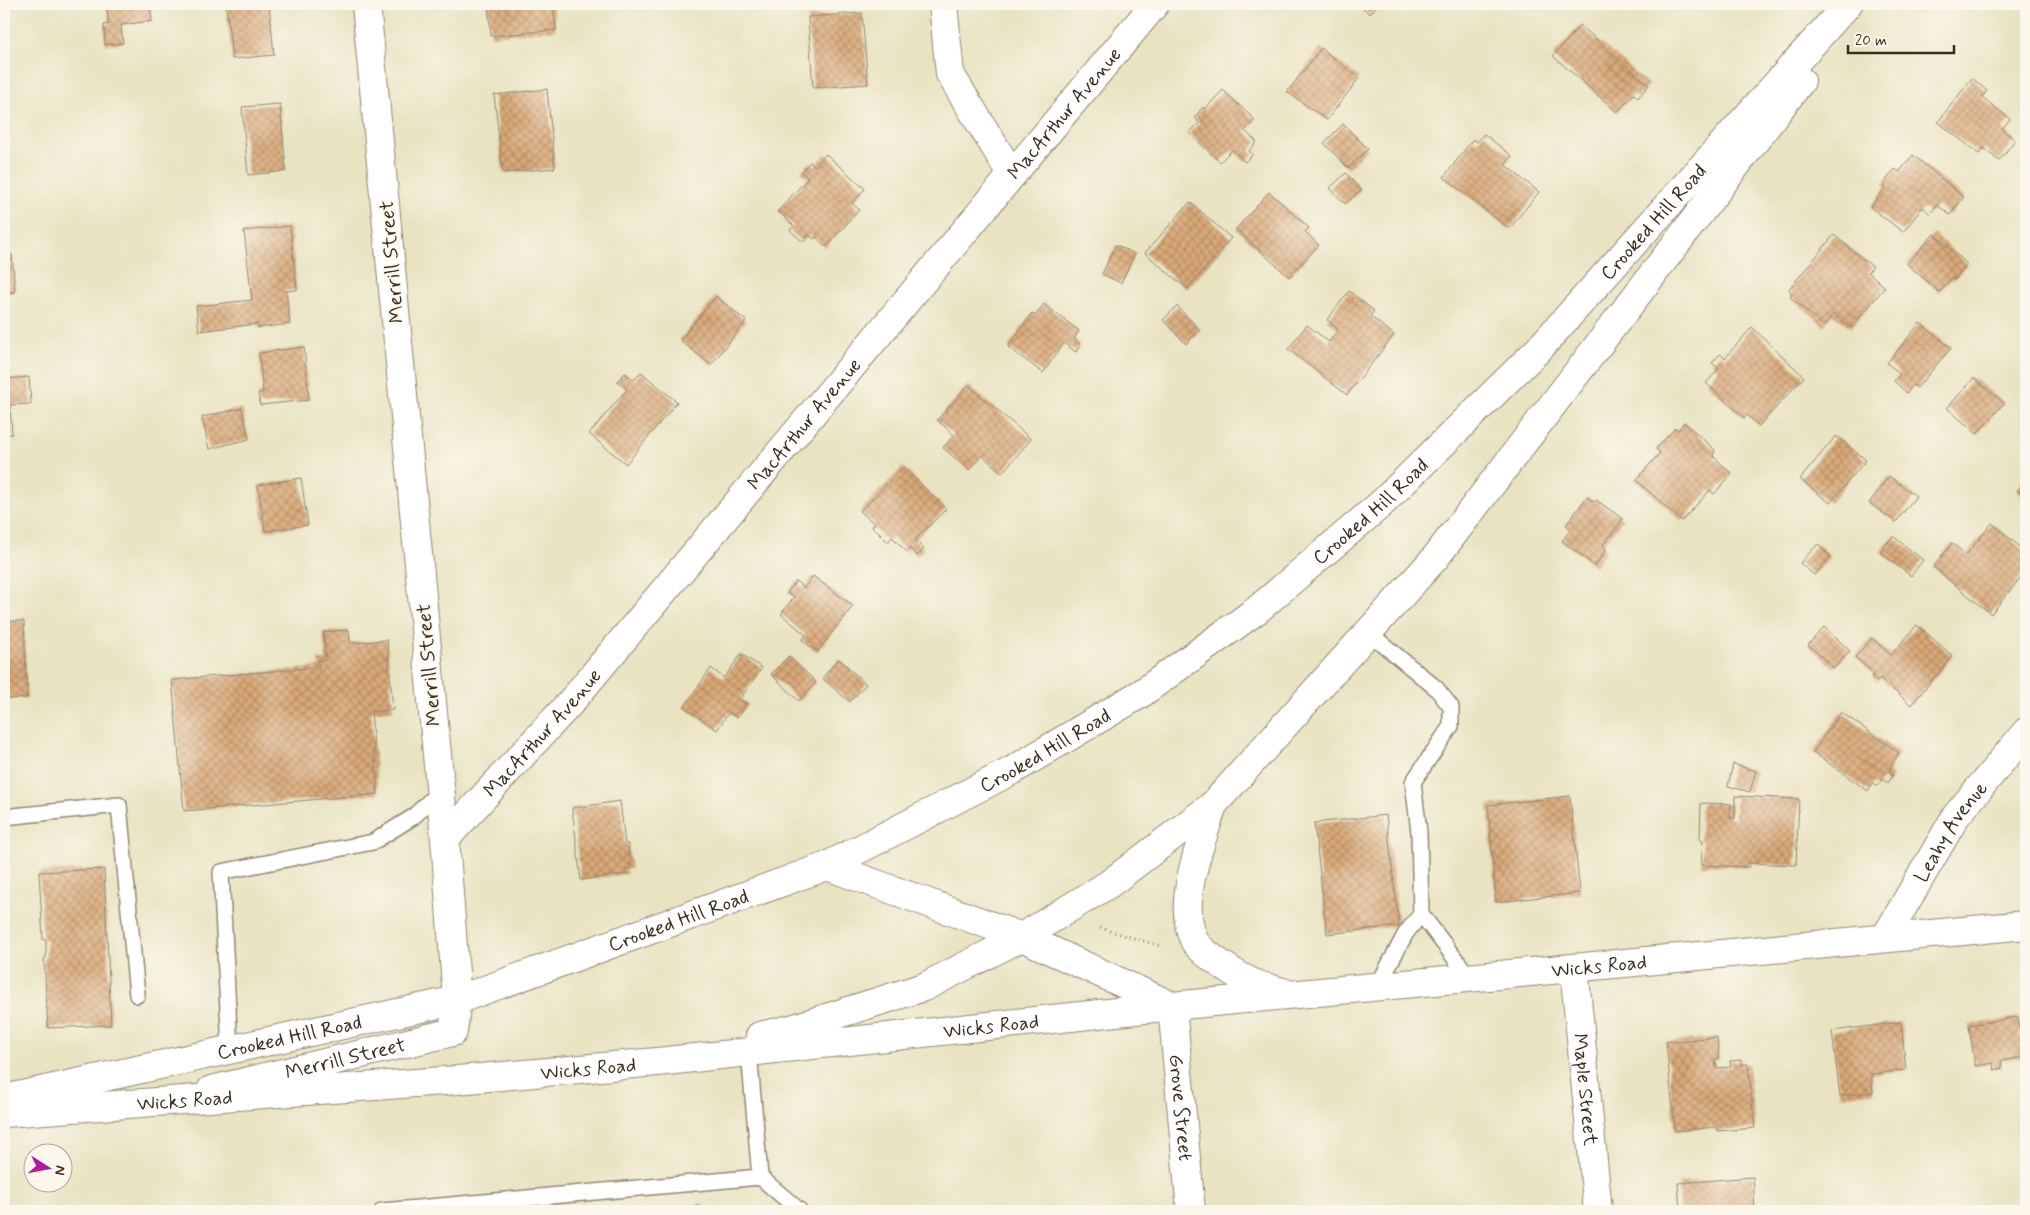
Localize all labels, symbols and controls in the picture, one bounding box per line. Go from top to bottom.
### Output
scale bar [1848,22,1954,54]
text: 20 m [1855,31,1887,51]
street label: MacArthur Avenue [1002,42,1128,186]
street label: Crooked Hill Road [1595,159,1713,287]
street label: Merrill Street [374,199,411,324]
street label: MacArthur Avenue [742,353,868,496]
street label: Crooked Hill Road [1307,453,1435,572]
street label: Merrill Street [411,602,448,727]
street label: MacArthur Avenue [478,663,608,804]
street label: Crooked Hill Road [975,703,1116,800]
street label: Leahy Avenue [1908,776,1994,888]
street label: Crooked Hill Road [605,883,753,959]
street label: Wicks Road [1550,949,1648,985]
street label: Crooked Hill Road [215,1009,365,1067]
street label: Wicks Road [942,1009,1040,1046]
street label: Merrill Street [282,1032,409,1087]
street label: Maple Street [1566,1032,1603,1147]
street label: Wicks Road [539,1052,637,1087]
street label: Grove Street [1162,1053,1198,1162]
street label: Wicks Road [136,1084,233,1118]
north arrow [22,1142,72,1192]
text: N [50,1164,70,1177]

